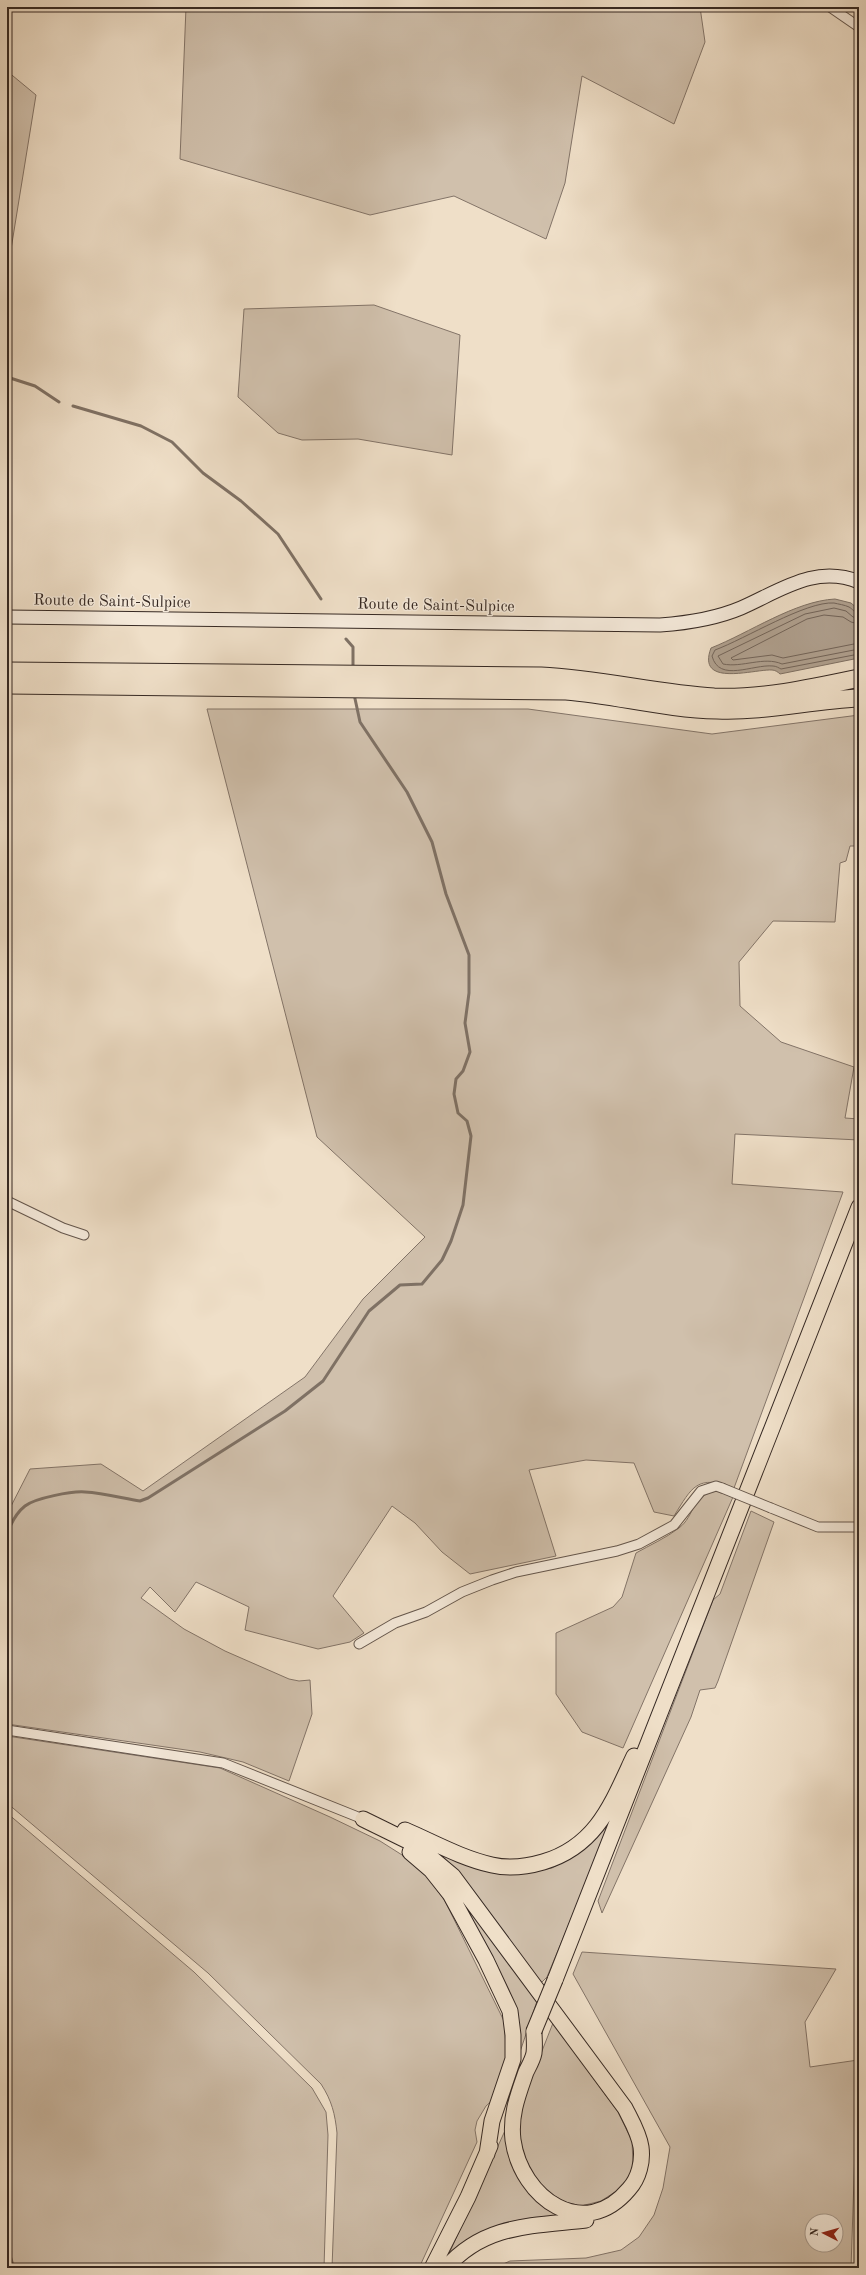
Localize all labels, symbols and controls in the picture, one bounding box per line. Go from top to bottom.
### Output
street label: Route de Saint-Sulpice [33,593,191,611]
street label: Route de Saint-Sulpice [357,597,515,615]
north arrow [804,2213,844,2253]
text: N [810,2227,822,2237]

